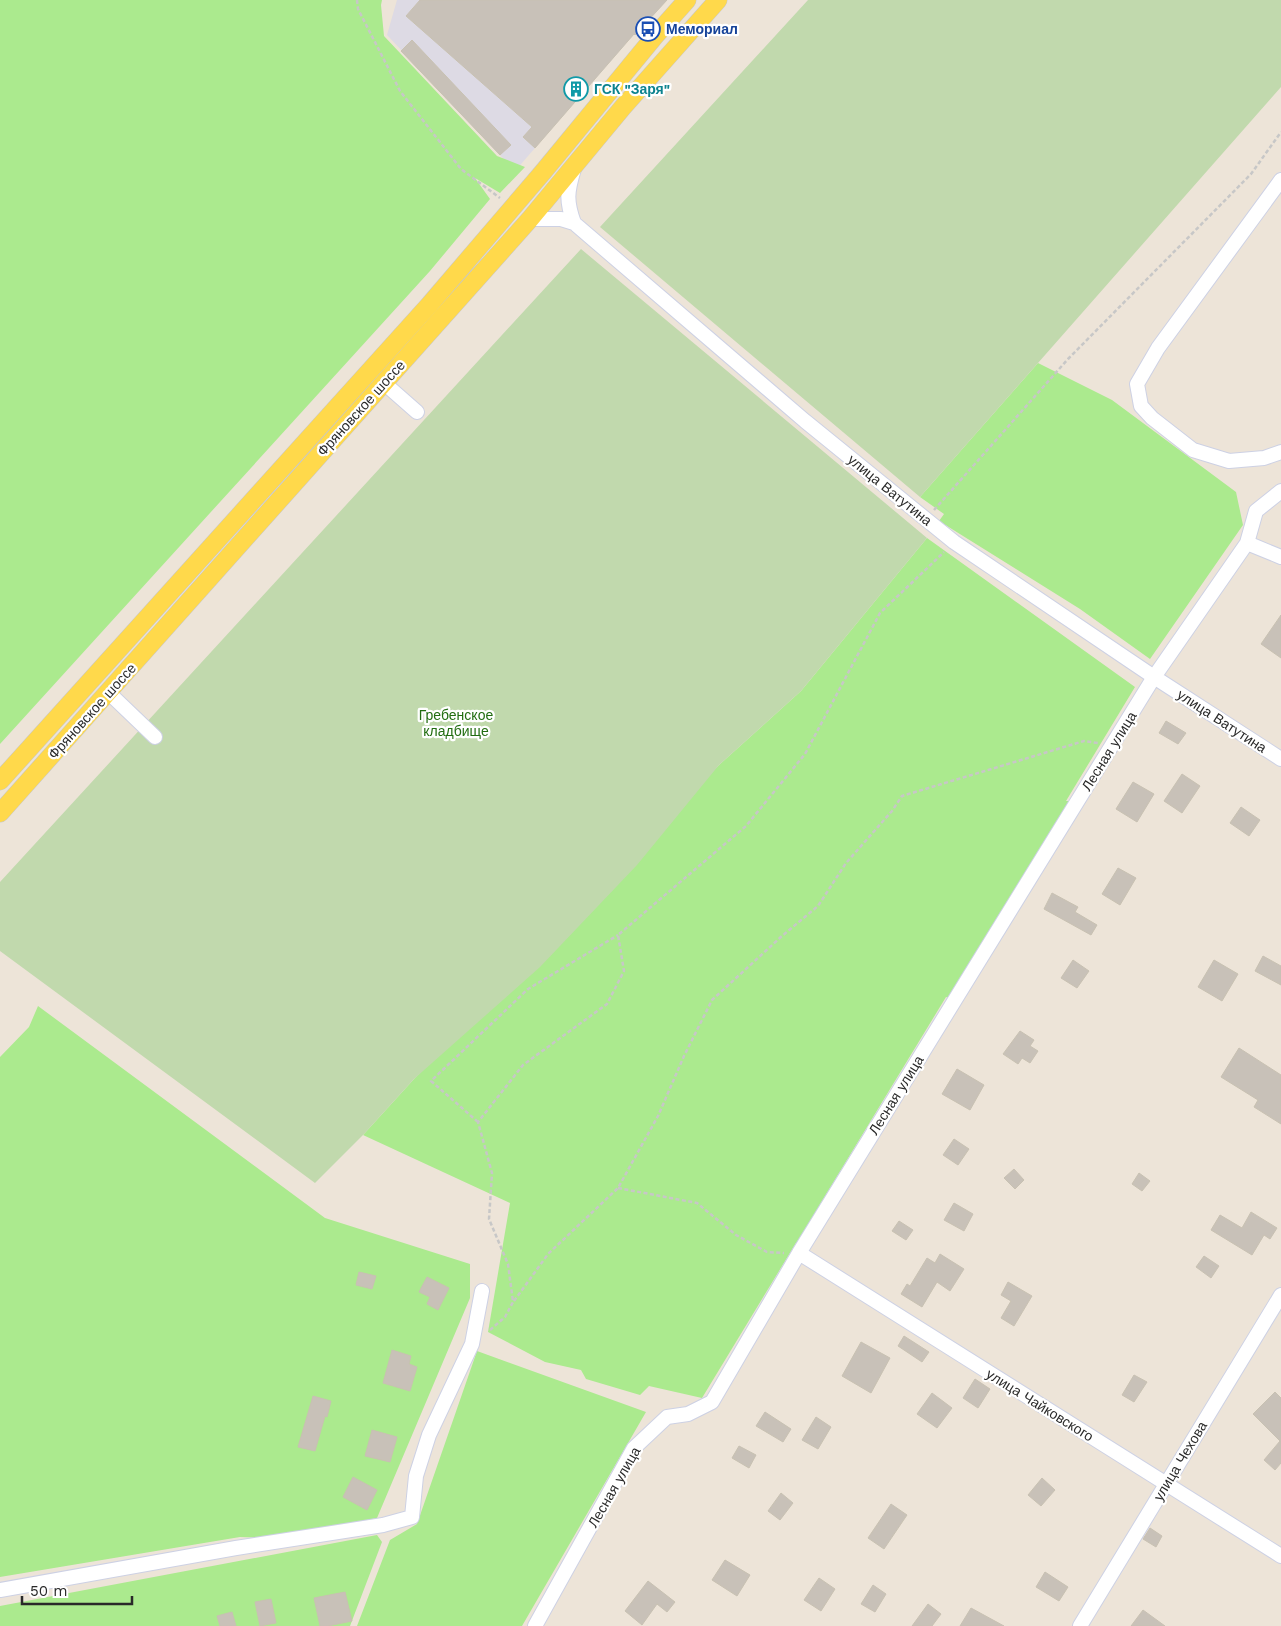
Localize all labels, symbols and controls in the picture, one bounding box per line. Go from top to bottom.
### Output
bus stop icon: Мемориал [635,16,661,42]
place label: Мемориал [666,21,738,37]
building icon: ГСК "Заря" [563,76,589,102]
place label: ГСК "Заря" [594,81,670,97]
street label: Фряновское шоссе [314,357,408,459]
street label: улица Ватутина [845,451,935,529]
street label: Фряновское шоссе [45,660,139,762]
street label: улица Ватутина [1174,686,1270,756]
park label: Гребенское кладбище [419,707,493,739]
street label: Лесная улица [1078,708,1140,794]
street label: Лесная улица [865,1052,927,1138]
street label: улица Чайковского [984,1366,1097,1445]
street label: улица Чехова [1150,1418,1210,1504]
street label: Лесная улица [584,1444,644,1530]
scale bar [22,1574,132,1606]
text: 50 m [30,1582,67,1600]

